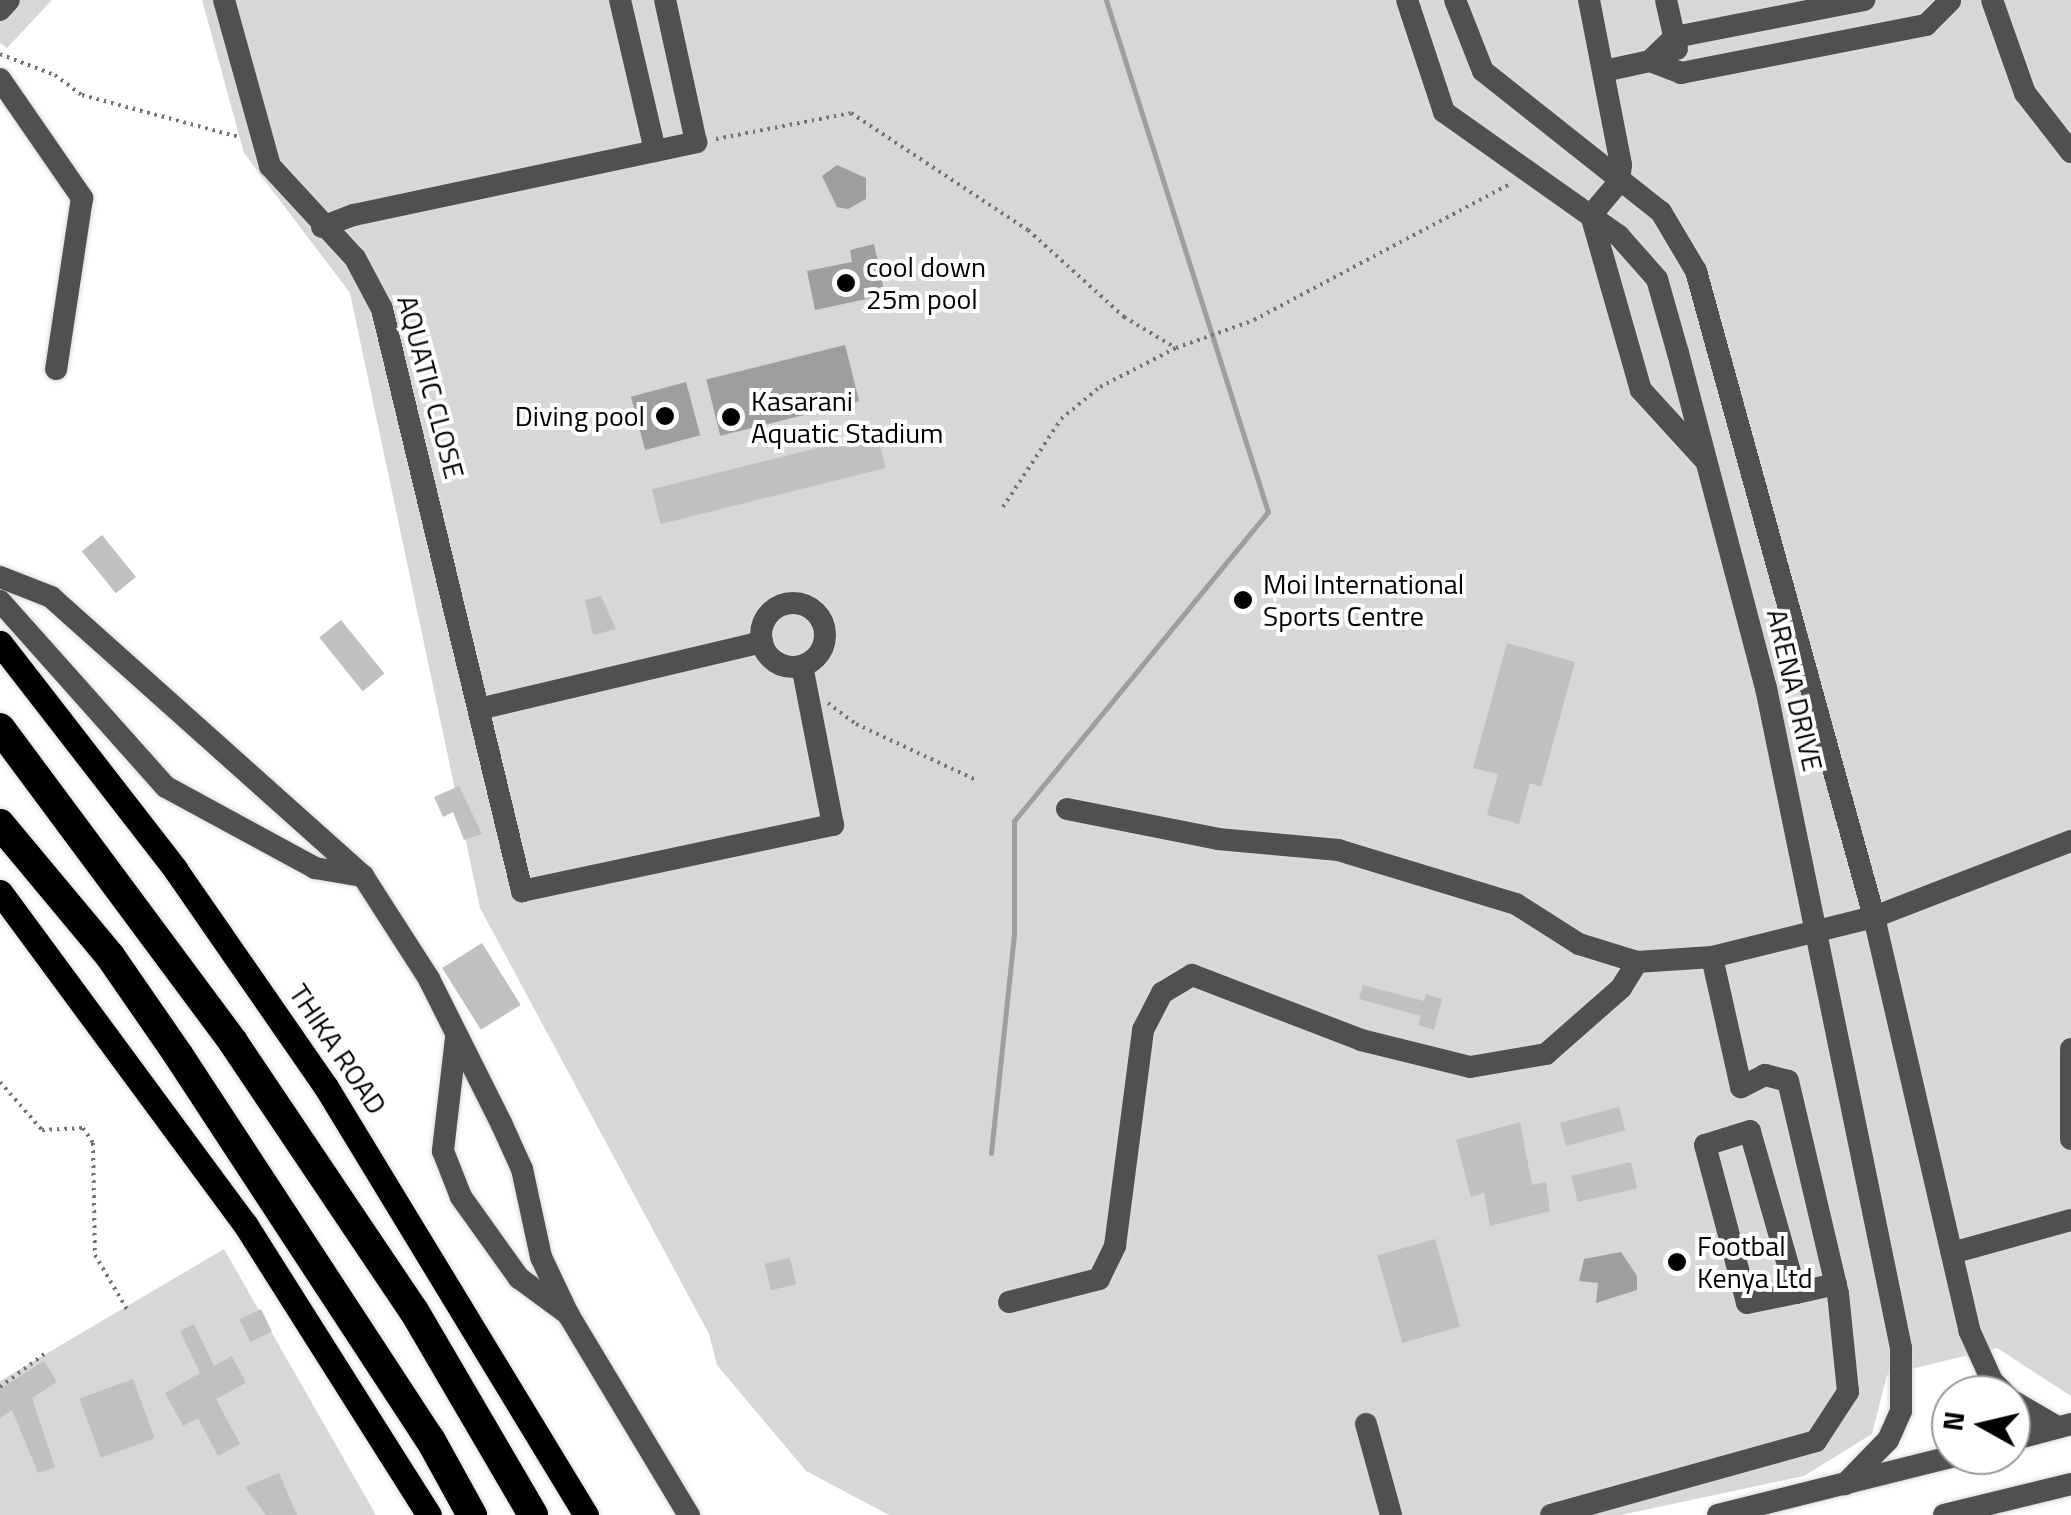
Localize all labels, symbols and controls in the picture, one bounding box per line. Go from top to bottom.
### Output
place label: cool down 25m pool [866,250,986,316]
marker: cool down 25m pool [835,272,857,294]
street label: AQUATIC CLOSE [390,292,472,482]
place label: Kasarani Aquatic Stadium [751,384,943,450]
place label: Diving pool [515,399,645,433]
marker: Diving pool [654,405,676,427]
marker: Kasarani Aquatic Stadium [720,406,742,428]
place label: Moi International Sports Centre [1263,567,1464,633]
marker: Moi International Sports Centre [1232,589,1254,611]
street label: ARENA DRIVE [1760,606,1830,774]
street label: THIKA ROAD [282,978,394,1120]
place label: Footbal Kenya Ltd [1697,1229,1813,1295]
marker: Footbal Kenya Ltd [1666,1251,1688,1273]
north arrow [1931,1375,2031,1475]
text: N [1930,1408,1975,1434]

